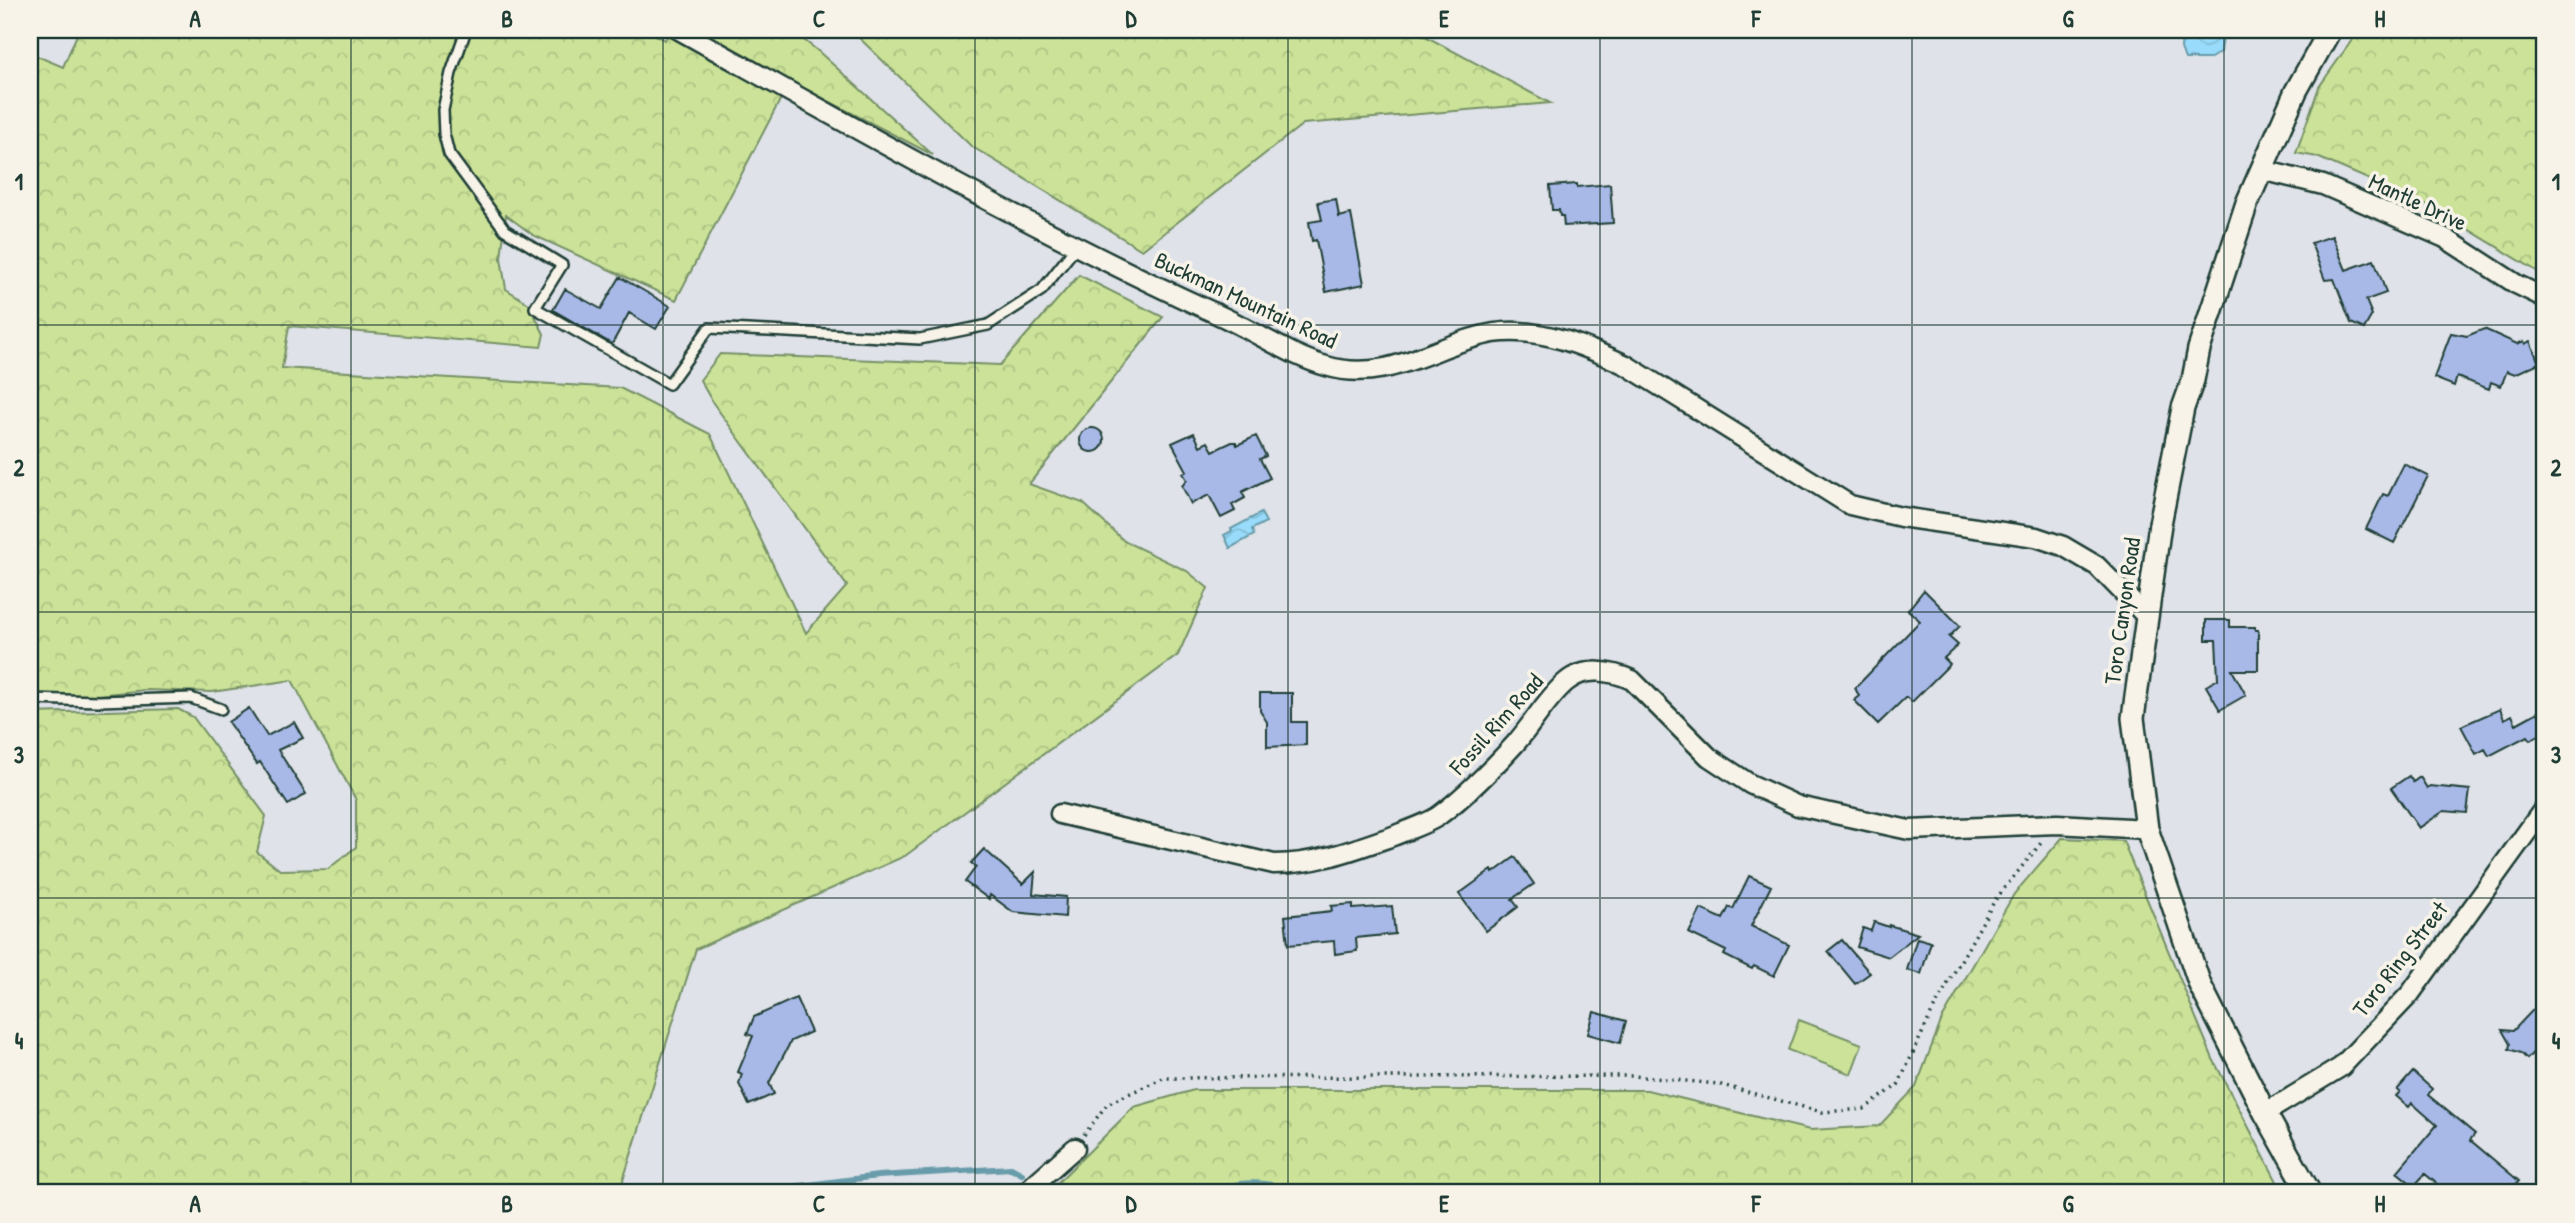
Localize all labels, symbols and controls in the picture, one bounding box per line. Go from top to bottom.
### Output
text: A [189,3,201,34]
text: B [501,3,513,34]
text: C [813,3,825,34]
text: D [1126,3,1138,34]
text: E [1439,3,1450,34]
text: F [1751,3,1762,34]
text: G [2062,3,2074,34]
text: H [2375,3,2386,34]
street label: Mantle Drive [2364,165,2472,238]
text: 1 [15,166,23,197]
text: 1 [2552,166,2560,197]
street label: Buckman Mountain Road [1150,244,1342,355]
text: 2 [14,452,25,483]
text: 2 [2551,452,2562,483]
street label: Toro Canyon Road [2096,536,2147,686]
street label: Fossil Rim Road [1441,666,1549,782]
text: 3 [14,739,24,770]
text: 3 [2551,739,2561,770]
street label: Toro Ring Street [2345,894,2455,1023]
text: 4 [15,1025,24,1056]
text: 4 [2552,1025,2561,1056]
text: A [189,1188,201,1219]
text: B [501,1188,513,1219]
text: C [813,1188,825,1219]
text: D [1126,1188,1138,1219]
text: E [1439,1188,1450,1219]
text: F [1751,1188,1762,1219]
text: G [2062,1188,2074,1219]
text: H [2375,1188,2386,1219]

